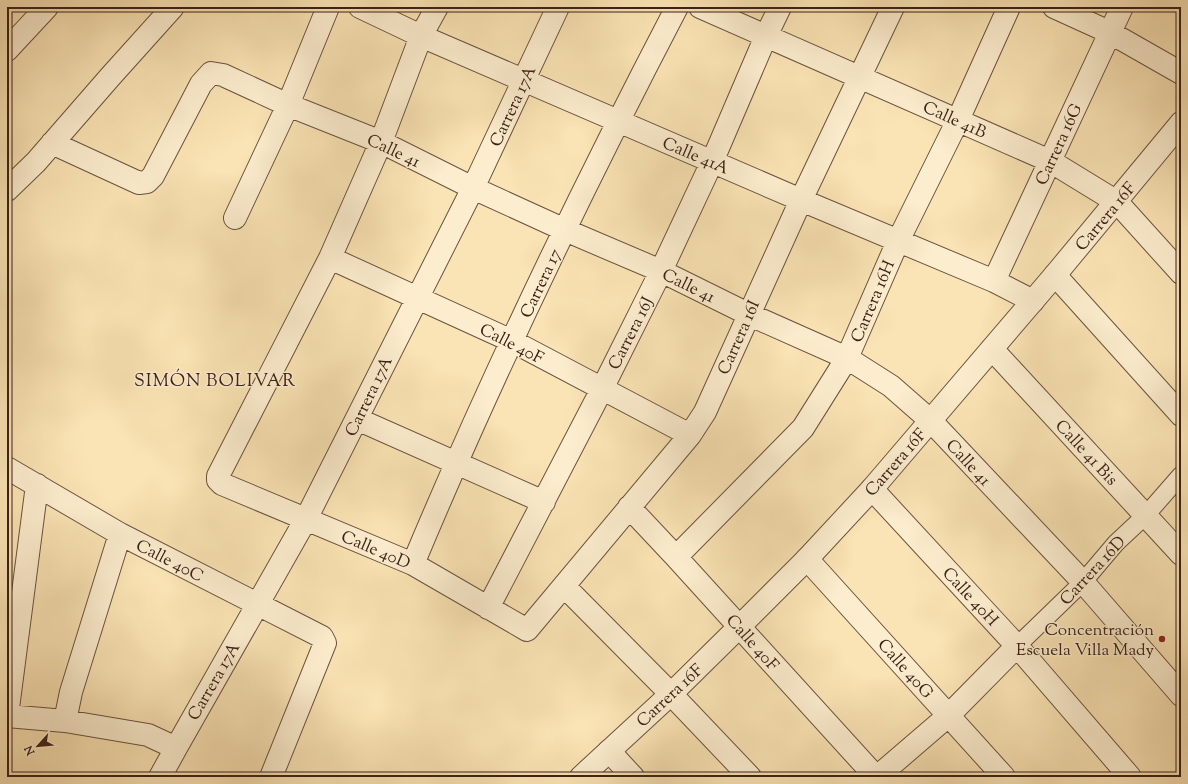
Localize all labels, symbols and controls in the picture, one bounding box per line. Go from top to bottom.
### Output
street label: Carrera 17A [485,62,543,151]
street label: Calle 41B [919,96,990,146]
street label: Carrera 16G [1030,100,1089,190]
street label: Calle 41 [362,129,424,175]
street label: Calle 41A [658,132,732,182]
street label: Carrera 16F [1071,177,1143,257]
street label: Carrera 17 [515,245,568,322]
street label: Carrera 16H [846,256,902,347]
street label: Calle 41 [657,264,719,310]
street label: Carrera 16J [603,293,660,374]
street label: Carrera 16I [713,296,767,379]
street label: Calle 40F [475,318,548,371]
street label: Carrera 17A [340,353,400,441]
district label: SIMÓN BOLIVAR [134,368,296,395]
street label: Calle 41 Bis [1049,415,1123,492]
street label: Carrera 16F [860,424,933,503]
street label: Calle 41 [939,435,996,492]
street label: Calle 40D [337,526,414,576]
street label: Carrera 16D [1055,531,1132,611]
street label: Calle 40C [131,534,207,589]
street label: Calle 40H [936,562,1004,633]
street label: Calle 40F [720,610,784,677]
place label: Concentración Escuela Villa Mady [1016,619,1155,663]
street label: Calle 40G [871,634,938,705]
marker: Concentración Escuela Villa Mady [1157,634,1167,644]
street label: Carrera 17A [183,638,247,725]
street label: Carrera 16F [632,659,709,734]
north arrow [18,726,58,766]
text: N [21,742,40,759]

